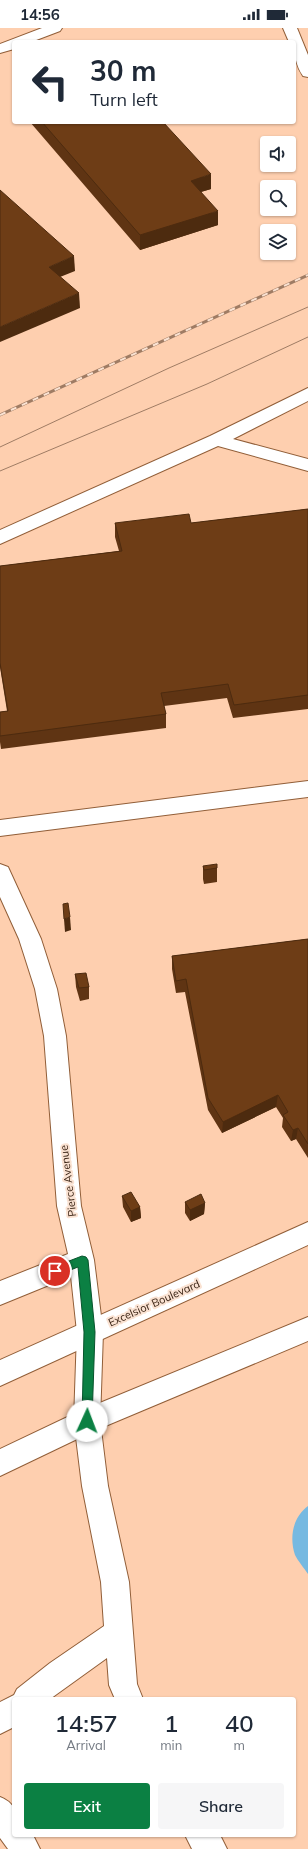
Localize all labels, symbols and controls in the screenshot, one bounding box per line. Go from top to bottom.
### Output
text: 14:56 [20,5,60,24]
text: 30 m [90,53,156,88]
icon: left [24,56,76,108]
text: Turn left [90,88,158,111]
map controls [260,136,296,260]
button: sound [260,136,296,172]
button: search [260,180,296,216]
button: layers [260,224,296,260]
street label: Pierce Avenue [57,1144,79,1218]
pin [38,1254,72,1288]
icon: arrive [44,1260,66,1282]
street label: Excelsior Boulevard [106,1276,202,1330]
position arrow [66,1400,108,1442]
text: 14:57 [54,1708,118,1738]
text: 1 [164,1708,178,1738]
text: 40 [225,1708,254,1738]
text: Arrival [66,1737,106,1753]
text: min [160,1737,182,1753]
text: m [233,1737,245,1753]
button: Exit [24,1783,150,1829]
button: Share [158,1783,284,1829]

